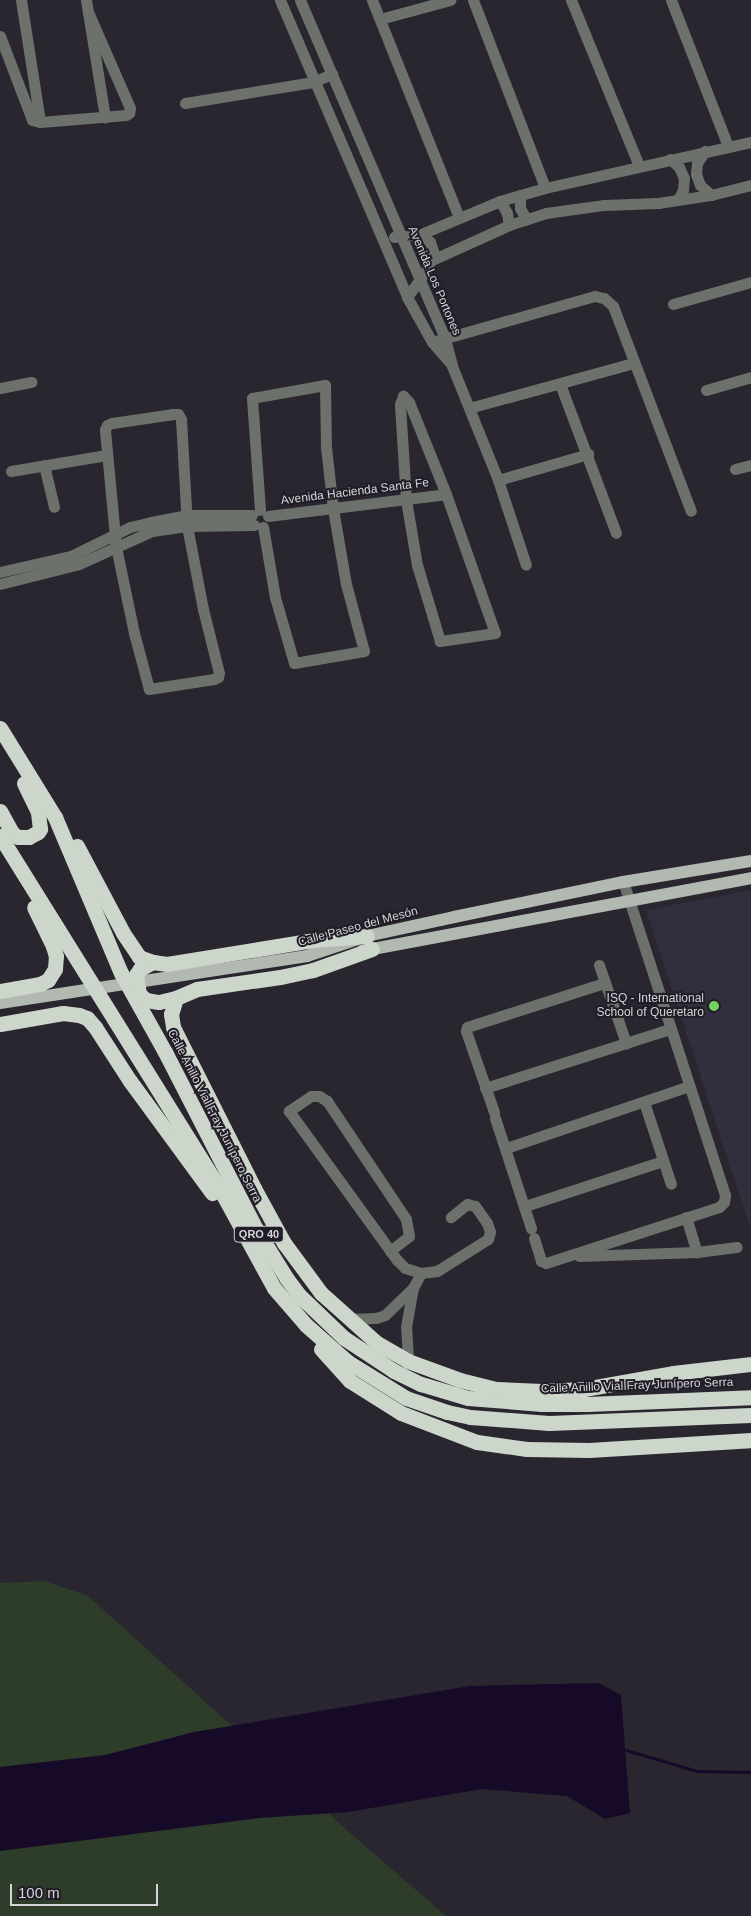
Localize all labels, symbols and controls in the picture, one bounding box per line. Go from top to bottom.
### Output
street label: Avenida Los Portones [404,224,464,338]
street label: Avenida Hacienda Santa Fe [280,476,430,508]
street label: Calle Paseo del Mesón [297,904,419,950]
place label: ISQ - International School of Queretaro [597,992,704,1020]
marker: ISQ - International School of Queretaro [708,1000,720,1012]
street label: Calle Anillo Vial Fray Junípero Serra [164,1027,264,1205]
road number: QRO 40 [233,1226,285,1242]
street label: Calle Anillo Vial Fray Junípero Serra [540,1375,734,1397]
scale bar [12,1874,160,1906]
text: 100 m [18,1884,60,1901]

